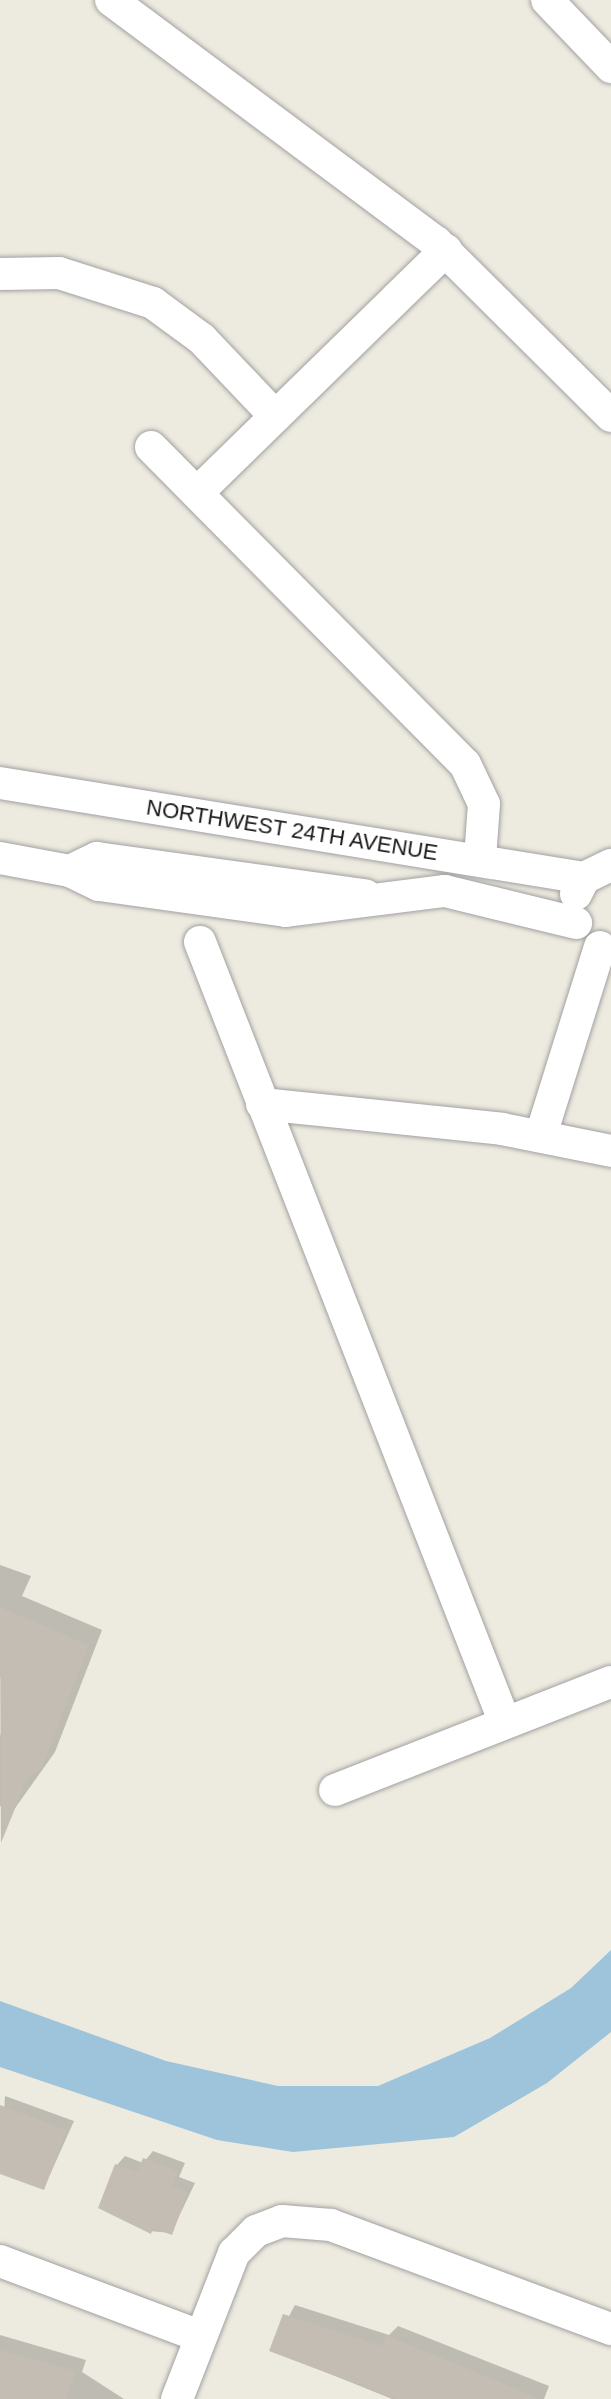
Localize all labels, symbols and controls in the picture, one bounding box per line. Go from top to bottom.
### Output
street label: NORTHWEST 24TH AVENUE [144,794,440,866]

